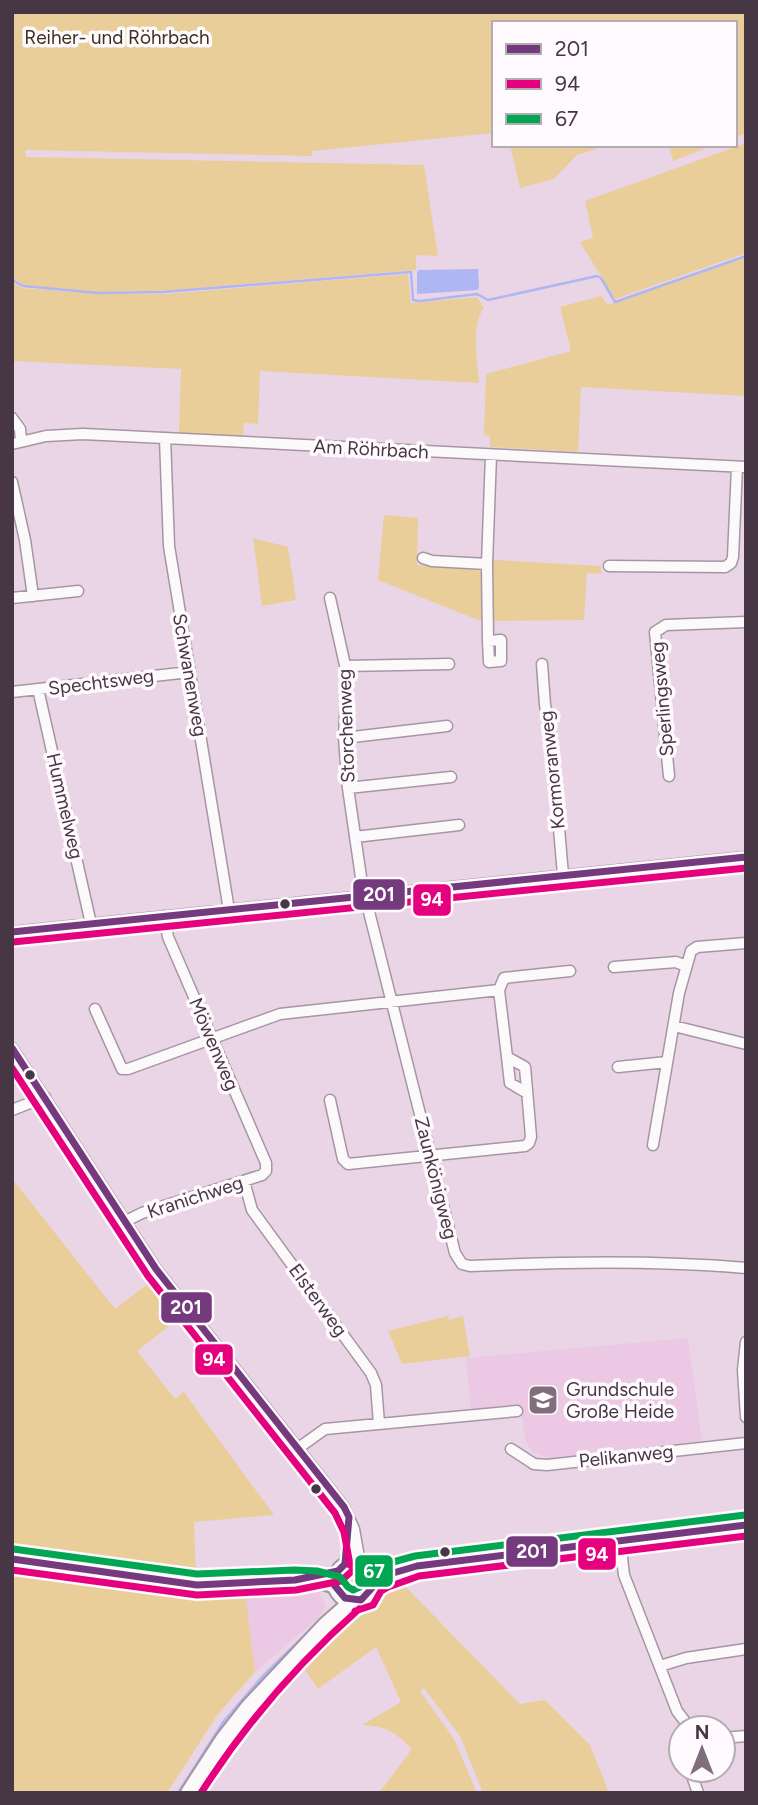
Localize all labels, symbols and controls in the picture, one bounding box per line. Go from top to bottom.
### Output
legend [492,21,737,147]
park label: Reiher- und Röhrbach [24,26,210,49]
text: 201 [555,36,589,61]
text: 94 [555,71,580,96]
text: 67 [555,106,578,131]
street label: Am Röhrbach [313,434,429,464]
street label: Schwanenweg [168,612,212,738]
street label: Sperlingsweg [646,641,678,757]
street label: Spechtsweg [47,664,155,700]
street label: Storchenweg [333,669,359,783]
street label: Kormoranweg [534,710,570,830]
street label: Hummelweg [42,751,88,861]
line badge: 201 [352,878,406,911]
text: 201 [363,883,395,906]
line badge: 94 [412,883,452,917]
text: 94 [420,888,444,911]
unlabelled marker [278,897,292,911]
street label: Möwenweg [184,994,244,1094]
unlabelled marker [23,1068,37,1082]
street label: Zaunkönigweg [410,1114,462,1242]
street label: Kranichweg [144,1171,246,1223]
street label: Elsterweg [284,1259,352,1341]
line badge: 201 [160,1291,213,1324]
text: 201 [170,1296,202,1319]
line badge: 94 [194,1343,234,1376]
text: 94 [202,1348,226,1371]
place label: Grundschule Große Heide [566,1378,674,1423]
school or university icon: Grundschule Große Heide [526,1383,560,1417]
street label: Pelikanweg [577,1440,675,1472]
unlabelled marker [309,1482,323,1496]
line badge: 201 [505,1535,559,1568]
line badge: 94 [577,1537,617,1571]
text: 201 [516,1540,548,1563]
text: 94 [585,1543,609,1566]
unlabelled marker [438,1545,452,1559]
line badge: 67 [354,1554,394,1588]
text: 67 [363,1560,385,1583]
north arrow [667,1714,737,1784]
text: N [695,1721,709,1744]

